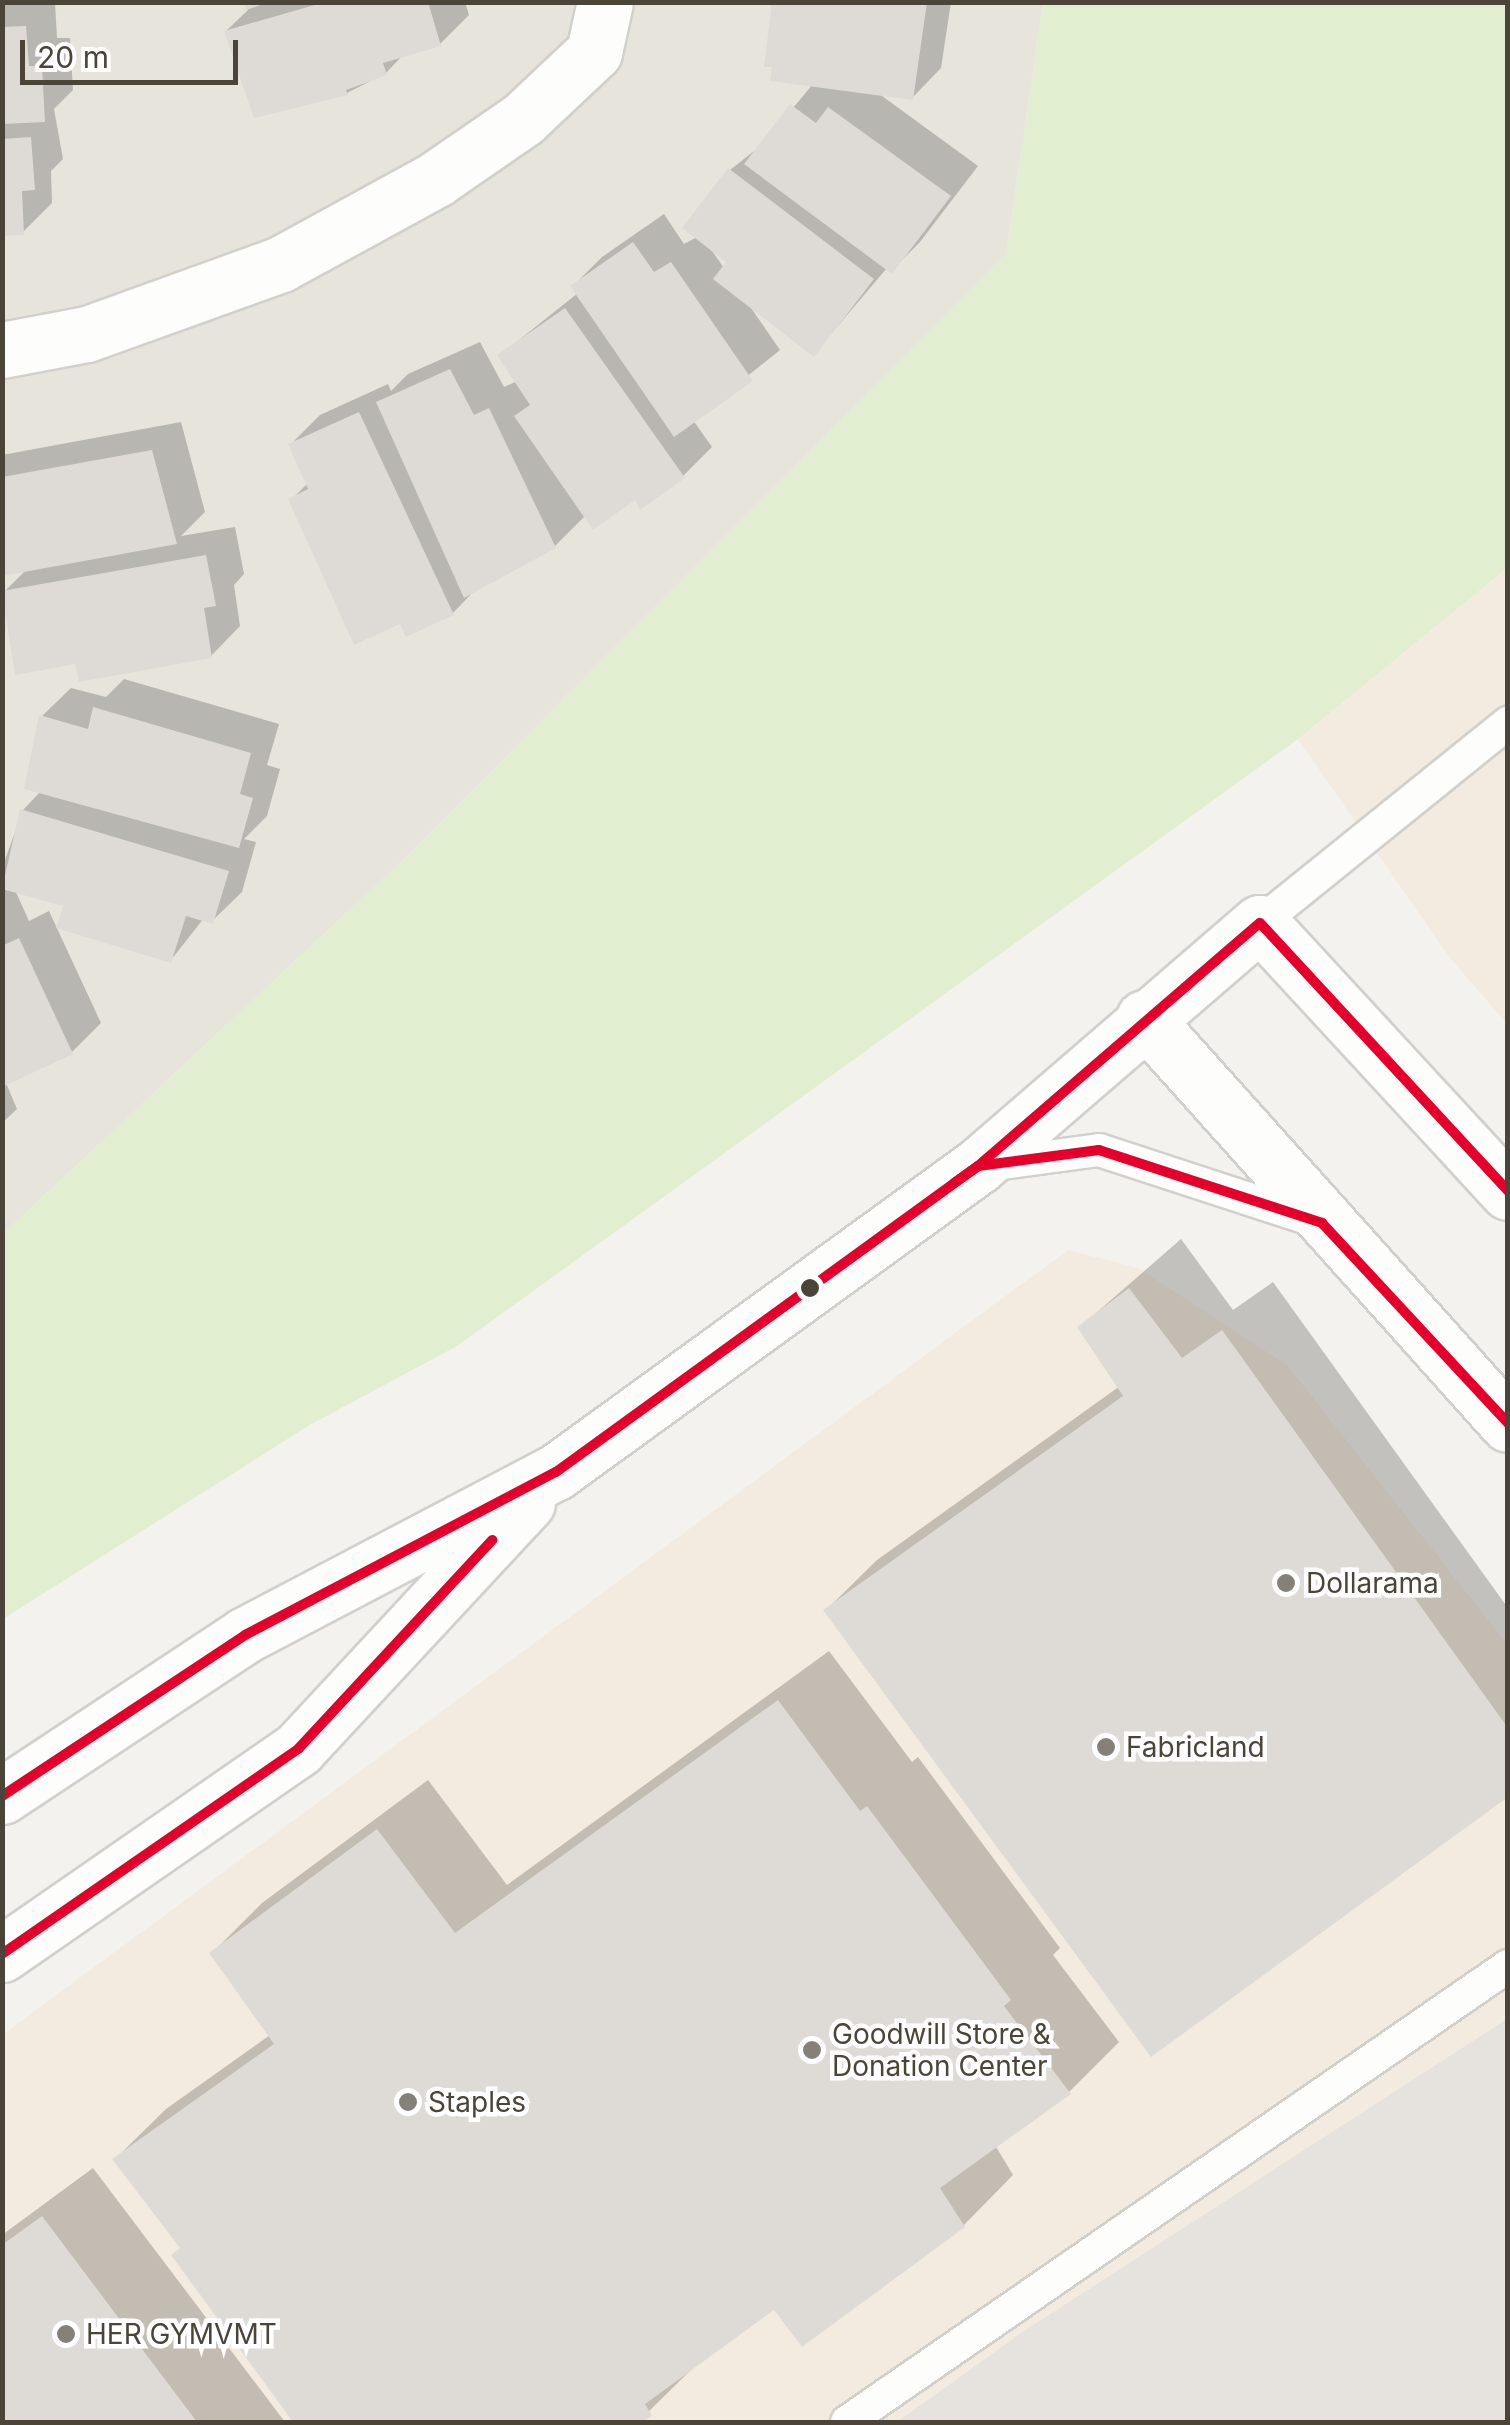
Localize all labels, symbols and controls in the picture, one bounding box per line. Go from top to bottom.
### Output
scale bar [25,20,242,82]
text: 20 m [37,39,109,75]
unlabelled marker [800,1278,820,1298]
place label: Dollarama [1306,1566,1439,1600]
marker: Dollarama [1275,1572,1297,1594]
place label: Fabricland [1126,1730,1265,1764]
marker: Fabricland [1095,1736,1117,1758]
place label: Goodwill Store & Donation Center [832,2017,1051,2083]
marker: Goodwill Store & Donation Center [801,2039,823,2061]
place label: Staples [428,2085,526,2119]
marker: Staples [397,2091,419,2113]
place label: HER GYMVMT [86,2317,277,2351]
marker: HER GYMVMT [55,2323,77,2345]

